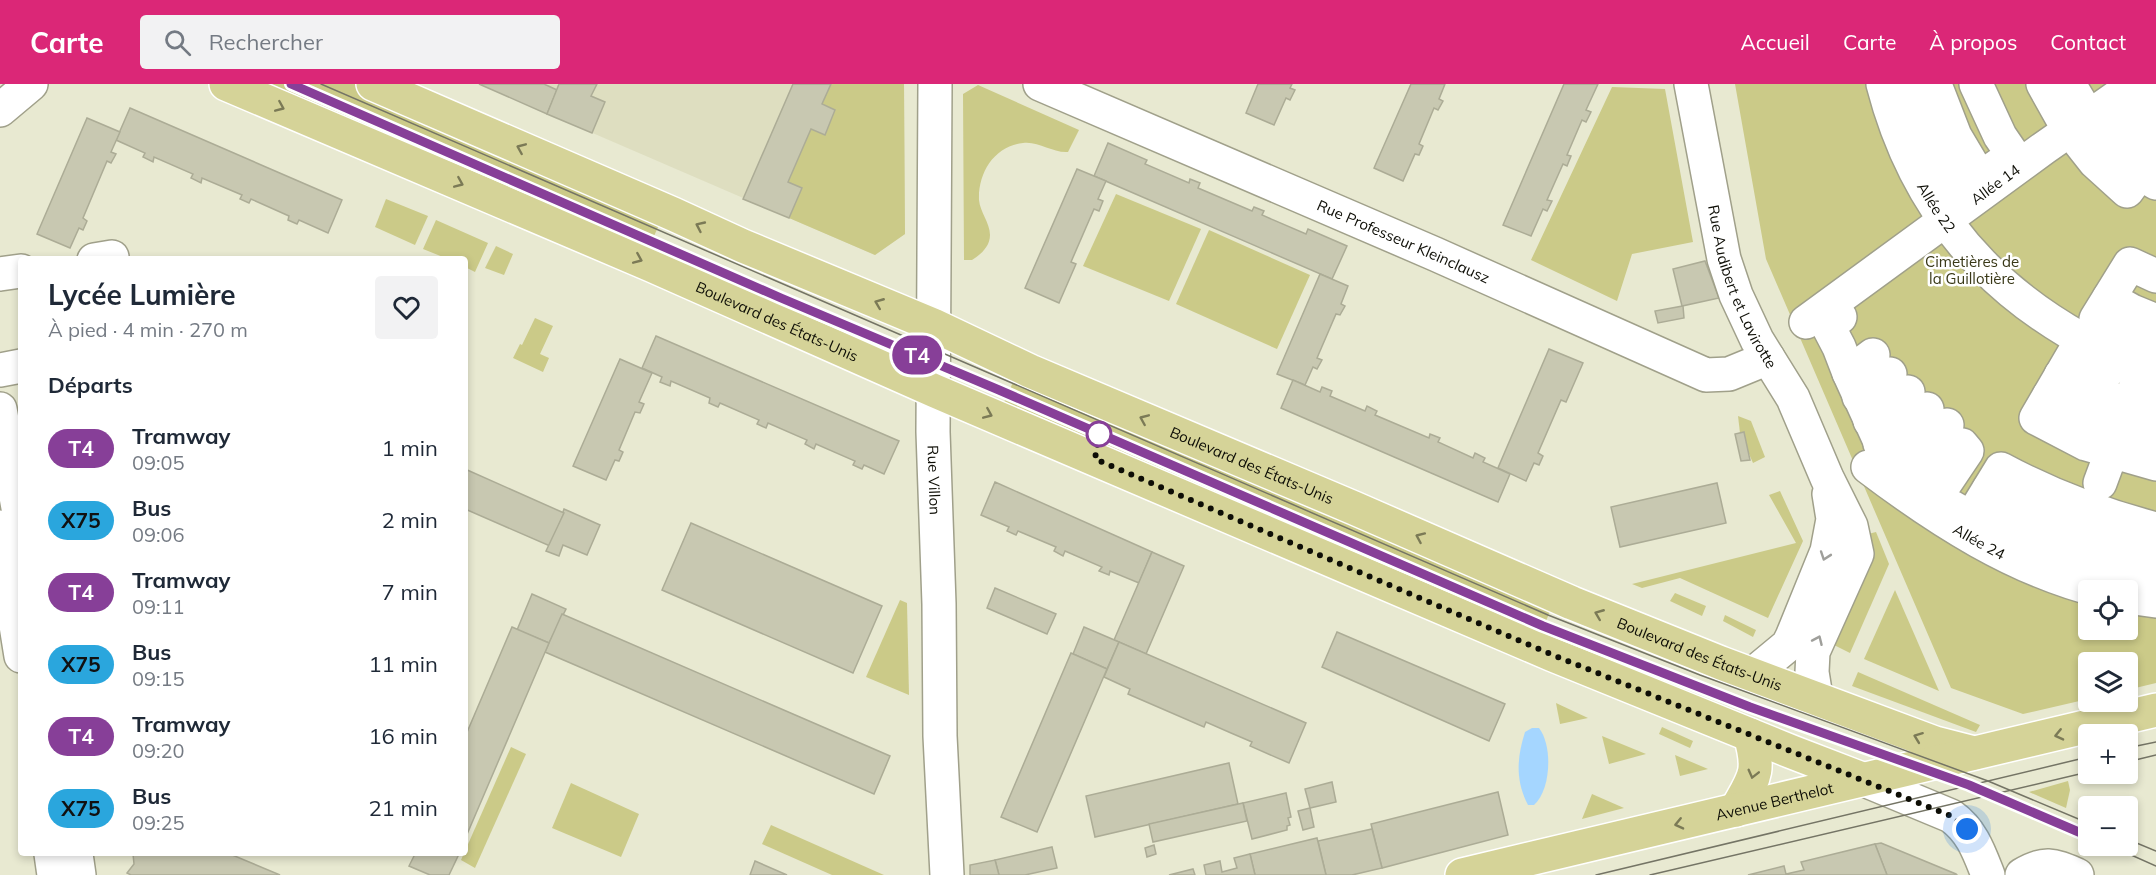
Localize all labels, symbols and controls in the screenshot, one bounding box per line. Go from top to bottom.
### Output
search box [140,15,560,69]
text: Carte [30,25,104,60]
icon: search [161,26,194,59]
text: Rechercher [209,28,323,56]
text: Accueil [1740,29,1810,55]
text: Carte [1843,29,1896,55]
text: À propos [1929,29,2017,55]
text: Contact [2050,29,2126,55]
one-way arrow [273,100,284,112]
one-way arrow [517,143,528,155]
street label: Allée 14 [1966,160,2023,208]
one-way arrow [453,176,464,188]
street label: Allée 22 [1914,179,1960,236]
street label: Rue Professeur Kleinclausz [1314,195,1493,287]
street label: Rue Audibert et Lavirotte [1704,203,1782,372]
one-way arrow [695,222,706,234]
one-way arrow [632,252,643,264]
park label: Cimetières de la Guillotière [1925,252,2019,288]
button: heart [375,276,438,339]
text: Lycée Lumière [48,277,236,312]
street label: Boulevard des États-Unis [693,277,861,365]
one-way arrow [874,298,885,311]
text: À pied · 4 min · 270 m [48,317,248,342]
line badge: T4 [890,336,944,374]
text: T4 [904,342,930,368]
text: Départs [48,371,133,399]
one-way arrow [982,407,993,419]
one-way arrow [1140,414,1151,426]
unlabelled marker [1086,421,1112,447]
text: Tramway [132,422,230,450]
street label: Boulevard des États-Unis [1167,422,1337,508]
text: 1 min [382,434,438,462]
text: T4 [68,435,94,461]
street label: Rue Villon [924,445,945,515]
text: 09:05 [132,450,185,475]
text: Bus [132,494,171,522]
text: 2 min [382,506,438,534]
text: X75 [61,507,101,533]
street label: Allée 24 [1950,519,2009,563]
text: 09:06 [132,522,185,547]
one-way arrow [1416,532,1427,544]
one-way arrow [1819,550,1832,560]
text: Tramway [132,566,230,594]
text: 7 min [382,578,438,606]
text: T4 [68,579,94,605]
map controls [2078,580,2138,856]
button: locate [2078,580,2138,640]
text: 09:11 [132,594,185,619]
one-way arrow [1594,609,1605,621]
street label: Boulevard des États-Unis [1614,613,1785,695]
one-way arrow [1811,636,1823,647]
text: Bus [132,638,171,666]
text: 11 min [368,650,438,678]
text: X75 [61,651,101,677]
button: layers [2078,652,2138,712]
text: 09:15 [132,666,185,691]
text: Tramway [132,710,230,738]
text: 16 min [368,722,438,750]
text: T4 [68,723,94,749]
button: + [2078,724,2138,784]
one-way arrow [2054,727,2064,740]
one-way arrow [1914,731,1924,744]
text: 09:20 [132,738,185,763]
one-way arrow [1748,769,1761,779]
street label: Avenue Berthelot [1714,778,1835,824]
text: Bus [132,782,171,810]
text: 21 min [368,794,438,822]
text: X75 [61,795,101,821]
button: − [2078,796,2138,856]
text: 09:25 [132,810,185,835]
your location [1952,814,1982,844]
one-way arrow [1674,816,1684,829]

